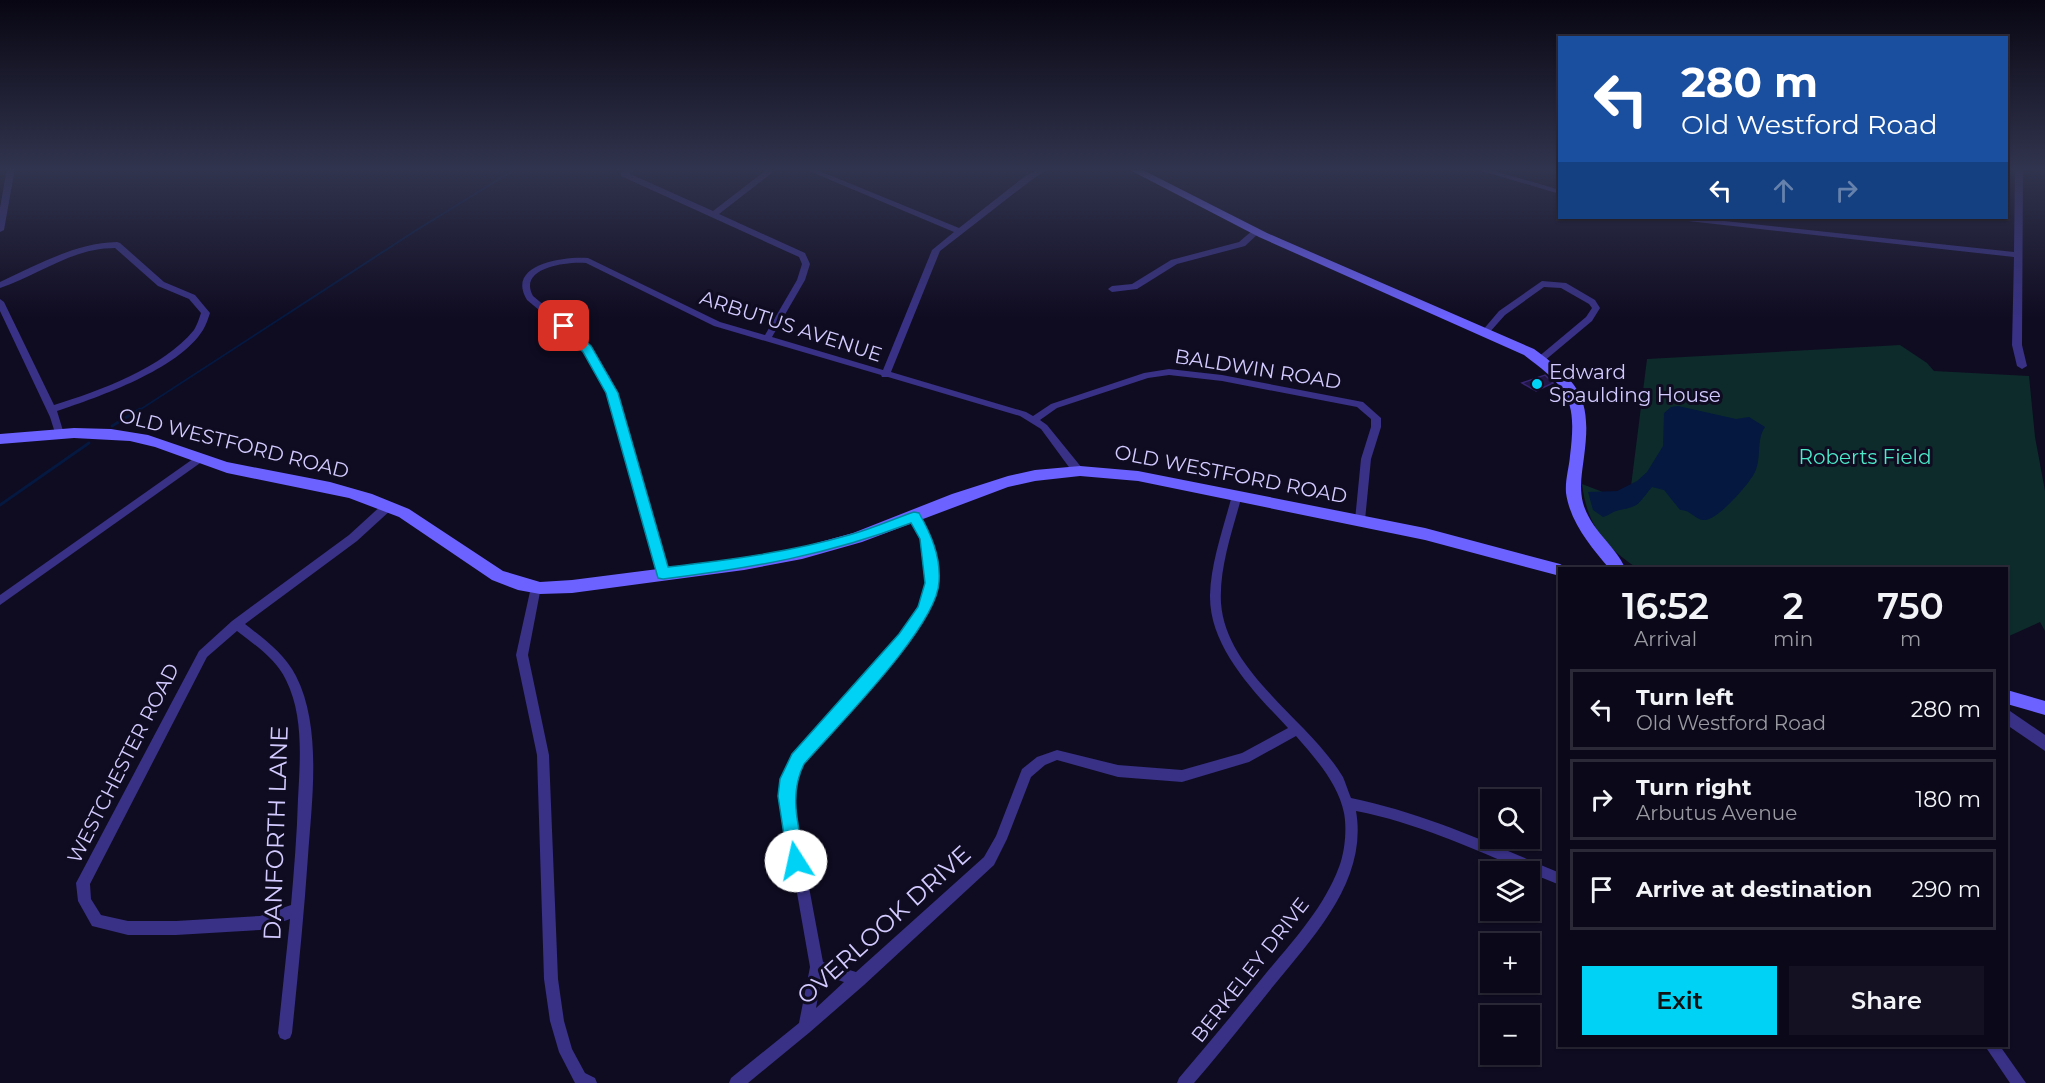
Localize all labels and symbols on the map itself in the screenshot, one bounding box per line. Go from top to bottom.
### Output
street label: ARBUTUS AVENUE [697,285,885,367]
pin [538,300,589,351]
street label: BALDWIN ROAD [1173,344,1343,394]
place label: Edward Spaulding House [1549,360,1721,407]
marker: Edward Spaulding House [1530,377,1544,391]
street label: OLD WESTFORD ROAD [116,403,352,483]
street label: OLD WESTFORD ROAD [1113,440,1349,508]
park label: Roberts Field [1798,445,1932,469]
street label: WESTCHESTER ROAD [62,659,184,867]
street label: DANFORTH LANE [257,725,294,941]
position arrow [764,829,828,893]
street label: OVERLOOK DRIVE [791,839,976,1010]
street label: BERKELEY DRIVE [1186,893,1314,1047]

